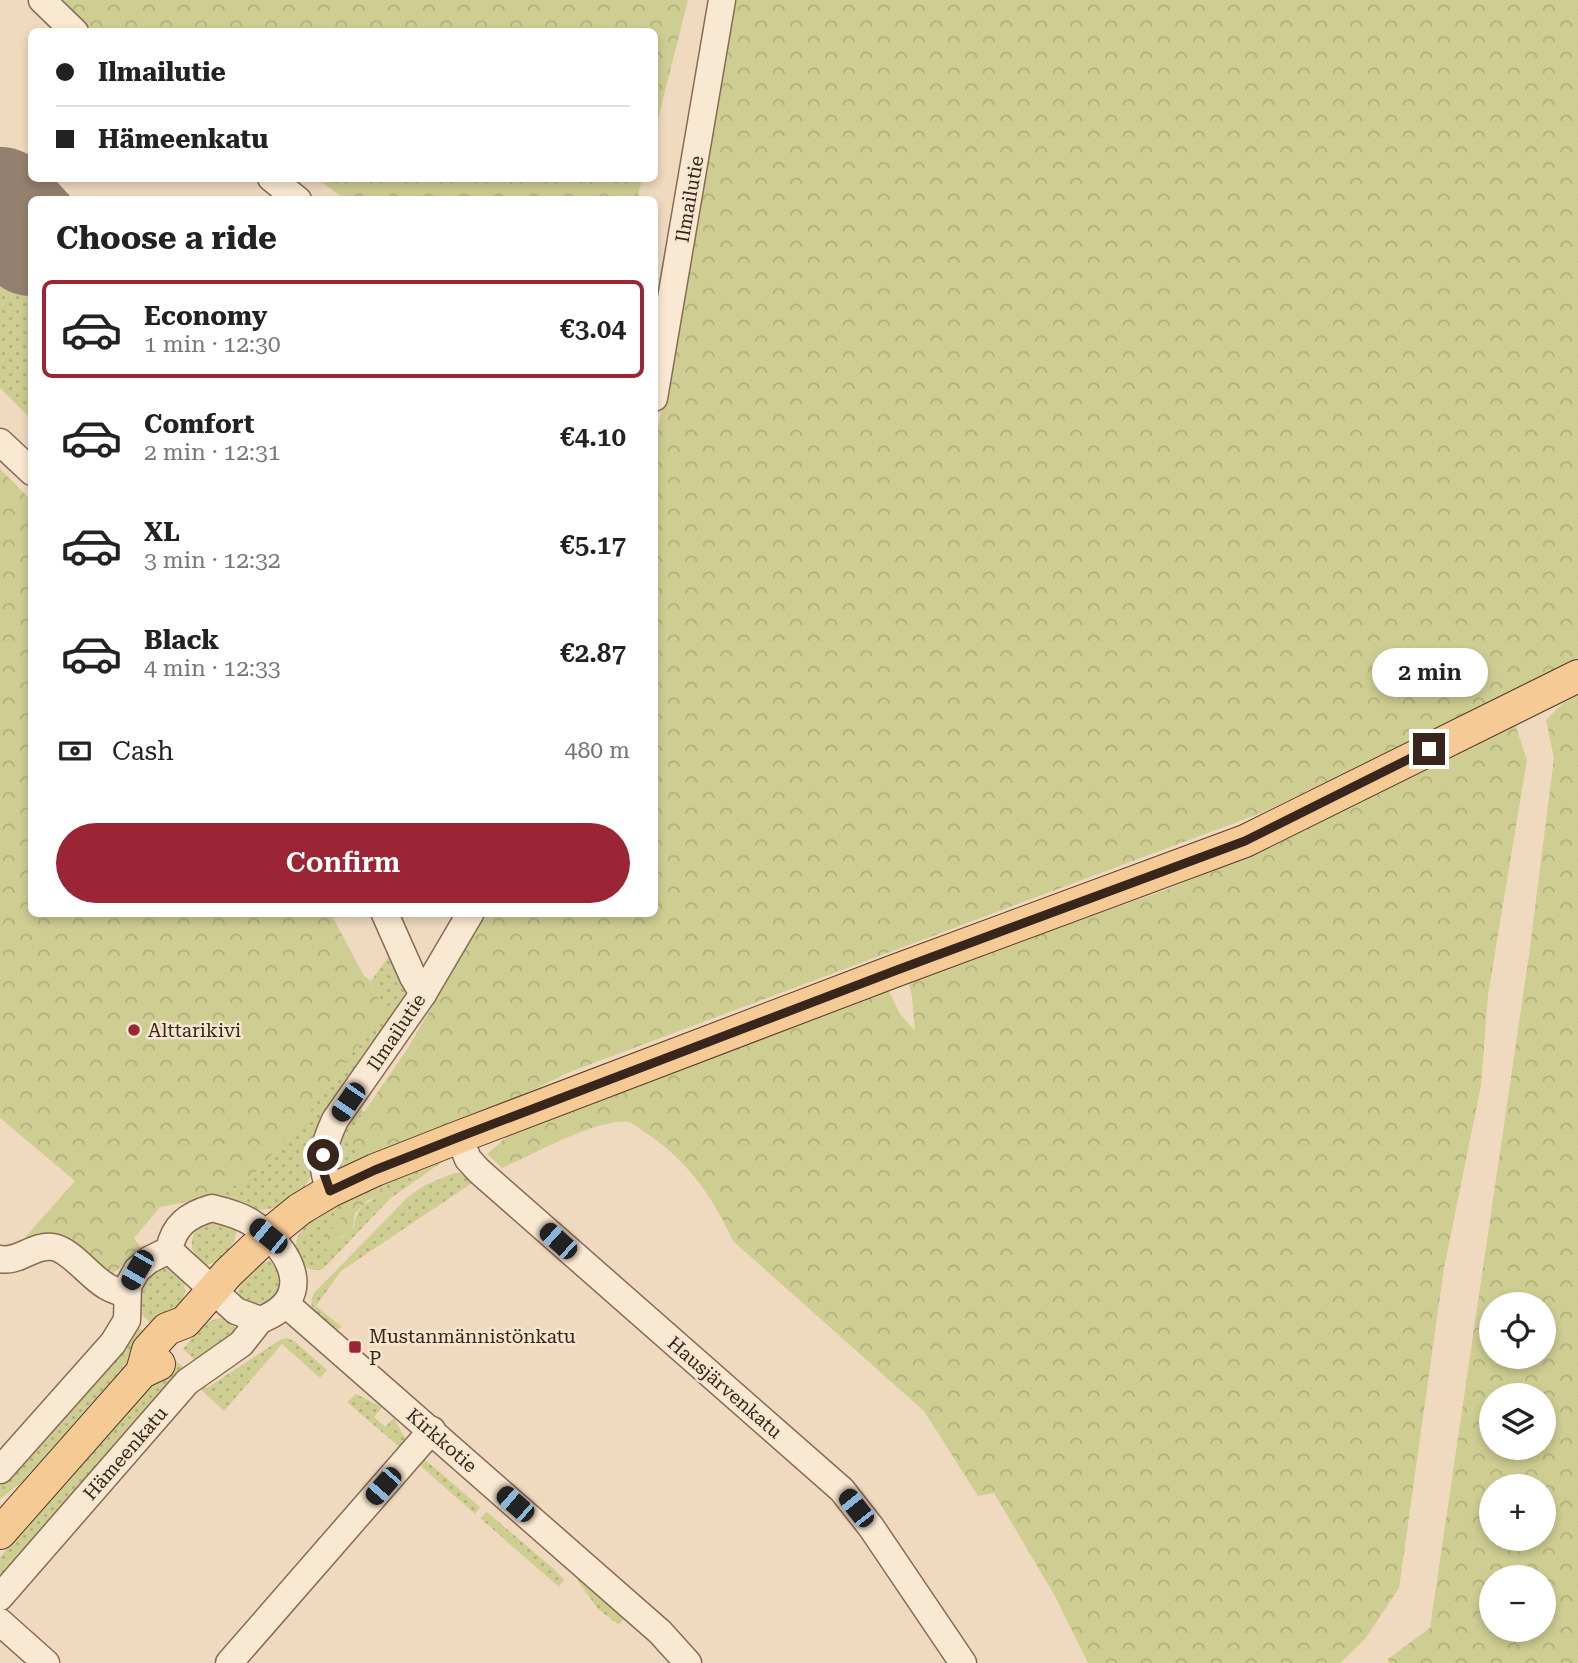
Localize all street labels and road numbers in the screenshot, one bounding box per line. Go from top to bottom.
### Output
street label: Ilmailutie [671,154,708,244]
street label: Ilmailutie [362,989,431,1075]
street label: Hausjärvenkatu [663,1331,787,1443]
street label: Hämeenkatu [78,1402,172,1505]
street label: Kirkkotie [402,1403,482,1477]

